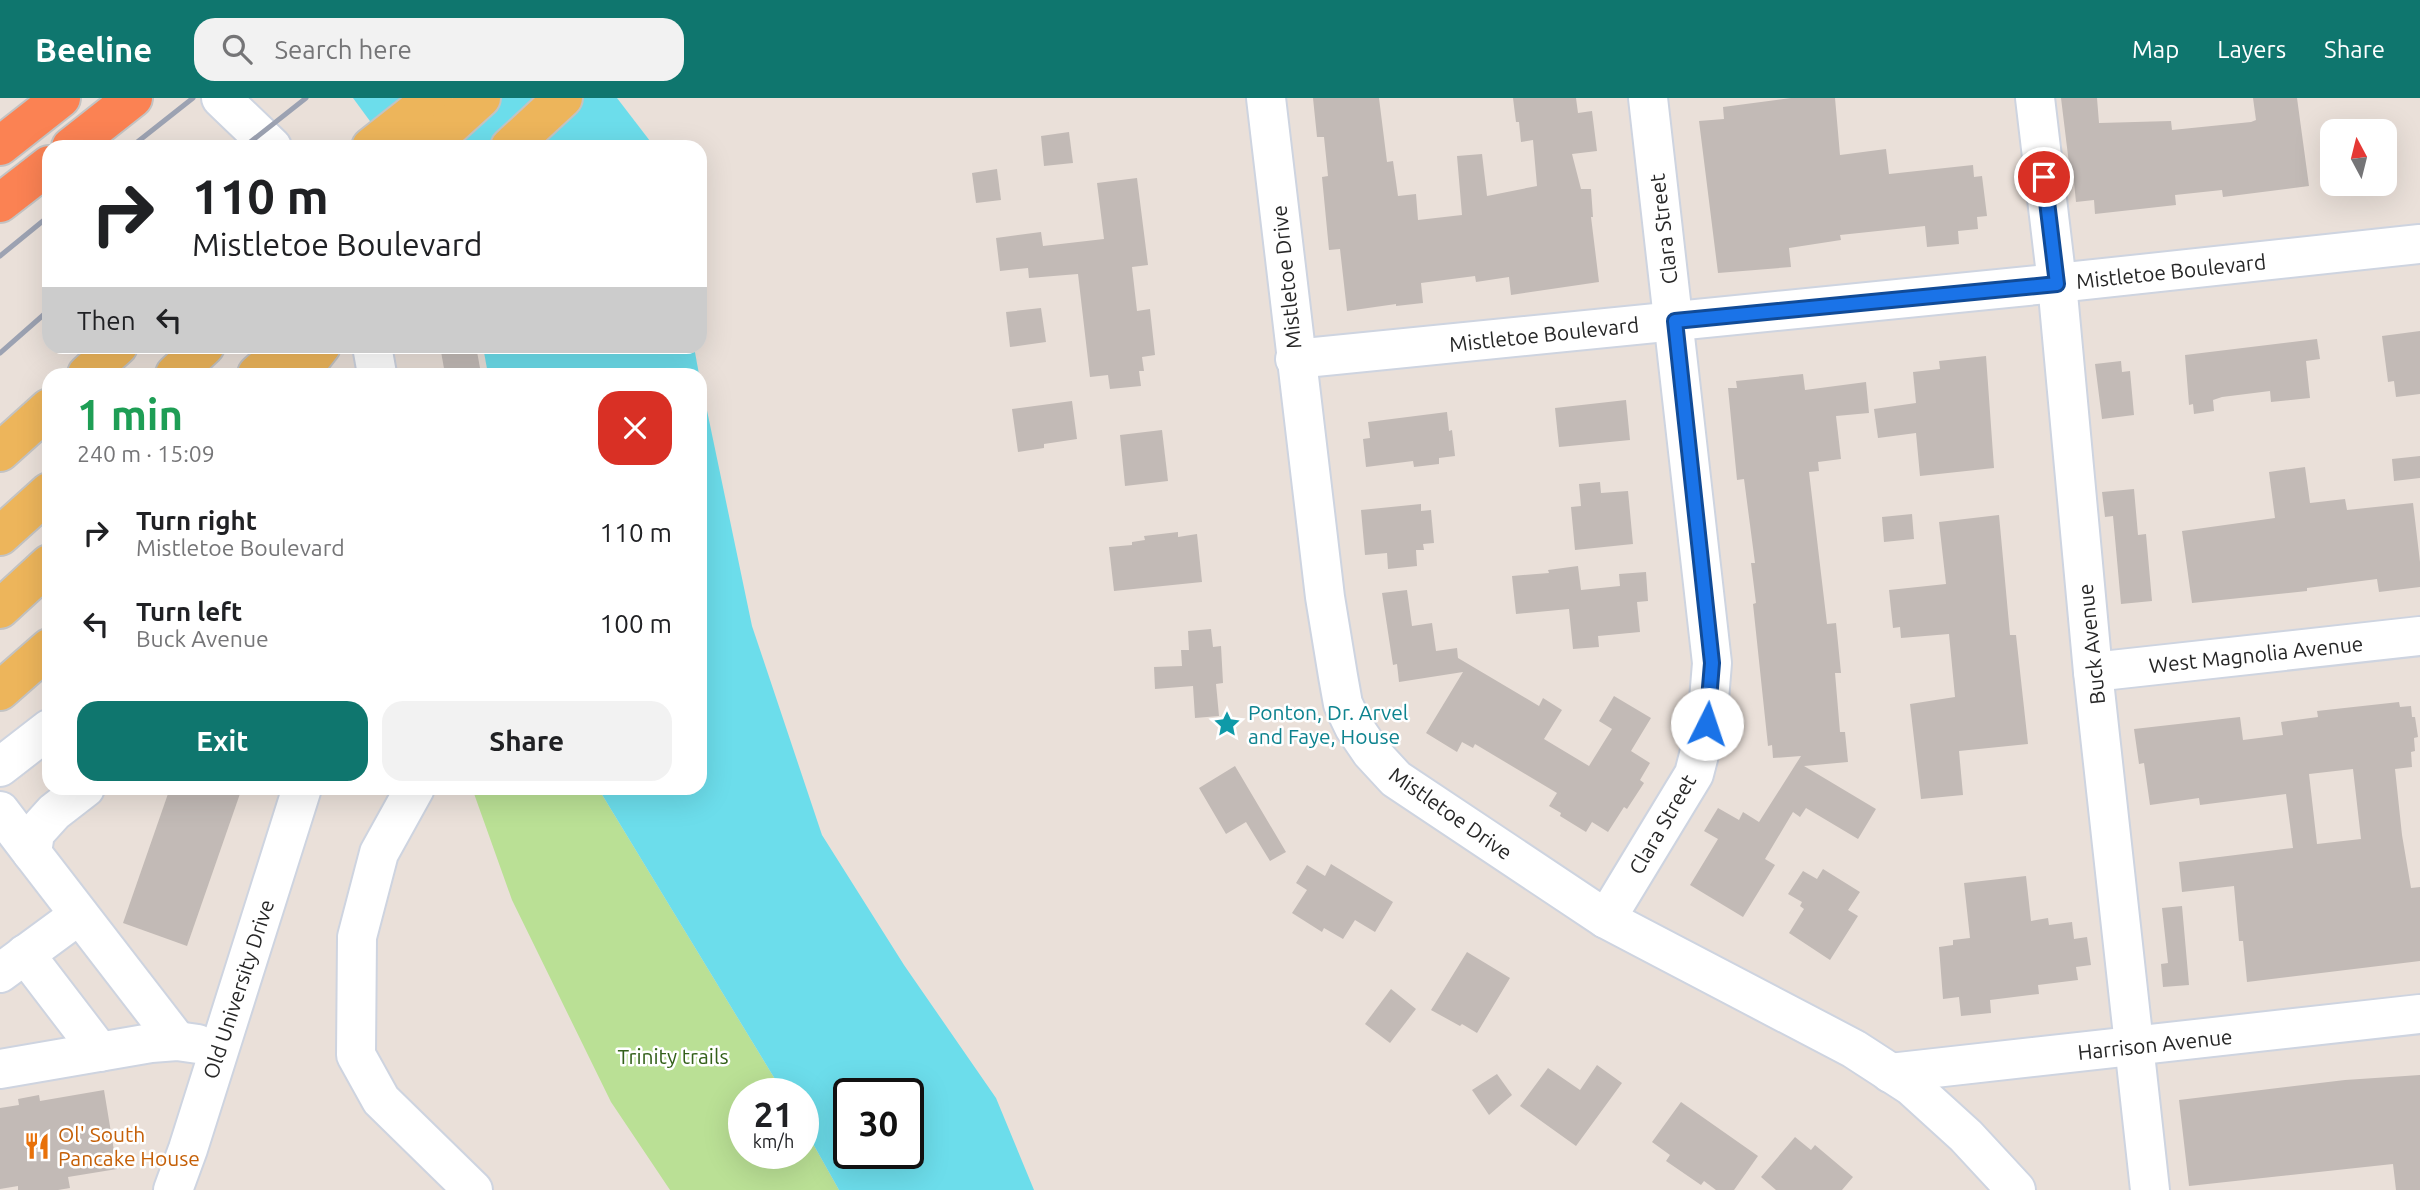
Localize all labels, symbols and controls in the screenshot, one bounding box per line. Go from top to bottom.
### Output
search box [194,18,684,81]
icon: search [218,30,256,68]
text: Beeline [35,31,152,68]
text: Search here [274,35,412,64]
text: Map [2132,36,2179,63]
text: Layers [2217,36,2286,63]
text: Share [2324,36,2385,63]
north arrow [2320,119,2398,196]
map controls [2320,119,2397,196]
pin [2014,147,2074,207]
icon: arrive [2025,158,2063,196]
icon: right [77,168,168,259]
text: 110 m [192,168,329,223]
street label: Clara Street [1644,172,1682,286]
street label: Mistletoe Drive [1267,204,1305,350]
text: Mistletoe Boulevard [192,226,483,262]
street label: Mistletoe Boulevard [2075,249,2267,293]
icon: left [150,301,188,339]
text: Then [77,306,136,335]
street label: Mistletoe Boulevard [1448,312,1640,356]
text: 1 min [77,391,183,438]
button: close [598,391,672,465]
text: 240 m · 15:09 [77,441,215,466]
text: Turn right [136,506,257,535]
icon: right [77,514,115,552]
text: 110 m [600,518,672,547]
text: Mistletoe Boulevard [136,535,345,560]
street label: Buck Avenue [2073,582,2109,706]
text: Turn left [136,597,242,626]
icon: left [77,605,115,643]
text: 100 m [600,609,672,638]
text: Buck Avenue [136,626,269,651]
street label: West Magnolia Avenue [2148,631,2364,677]
position arrow [1670,687,1744,761]
place label: Ponton, Dr. Arvel and Faye, House [1248,700,1408,748]
button: Exit [77,701,368,781]
button: Share [382,701,672,781]
place icon: Ponton, Dr. Arvel and Faye, House [1212,709,1242,739]
street label: Mistletoe Drive [1385,762,1517,864]
street label: Clara Street [1624,770,1700,878]
street label: Old University Drive [198,896,278,1082]
street label: Harrison Avenue [2076,1024,2234,1064]
park label: Trinity trails [617,1044,729,1068]
speed limit sign: 30 [833,1078,924,1169]
text: 21 [754,1094,793,1134]
place label: Ol' South Pancake House [58,1122,200,1170]
restaurant icon: Ol' South Pancake House [22,1131,52,1161]
text: km/h [753,1131,794,1151]

